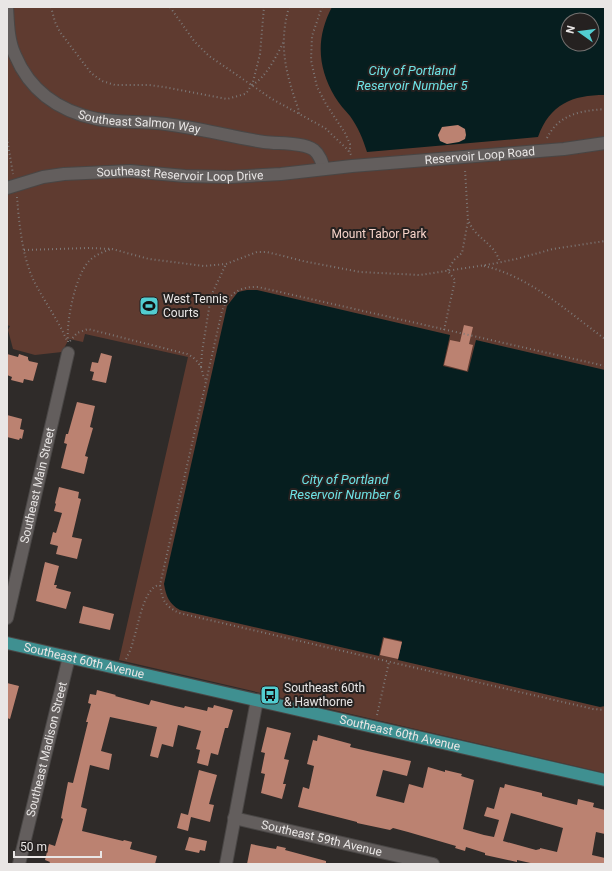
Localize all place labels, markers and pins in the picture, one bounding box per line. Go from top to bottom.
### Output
place label: West Tennis Courts [163,292,228,320]
sports icon: West Tennis Courts [138,295,160,317]
place label: Southeast 60th & Hawthorne [284,681,365,709]
bus stop icon: Southeast 60th & Hawthorne [259,684,281,706]

